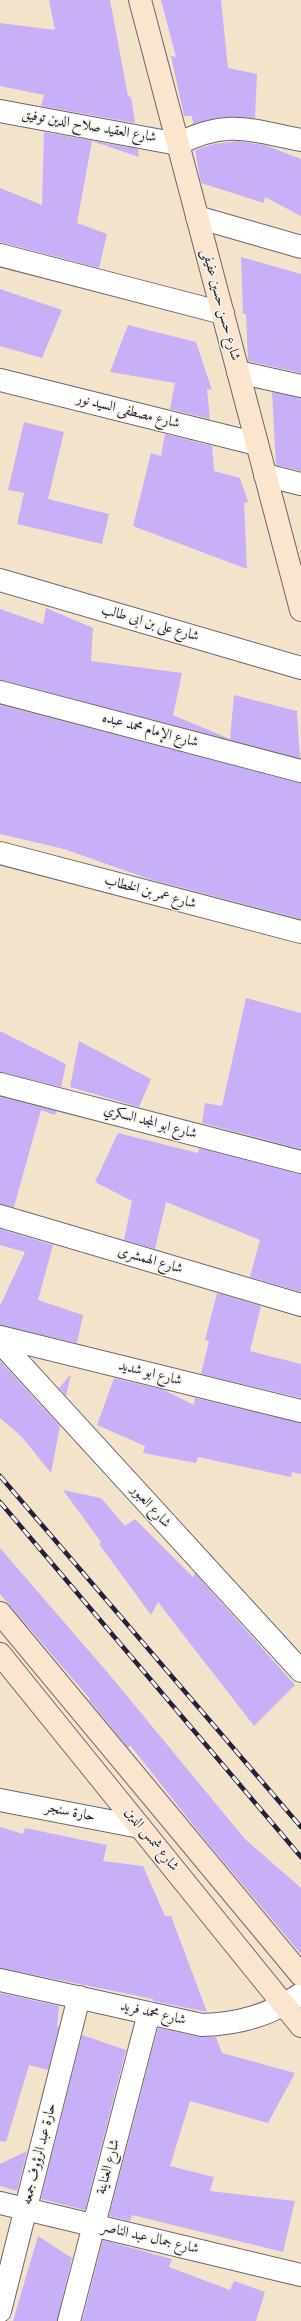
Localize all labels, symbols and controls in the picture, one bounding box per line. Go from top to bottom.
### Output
street label: شارع العقيد صلاح الدين توفيق [20,107,158,147]
street label: شارع حسن حسين عفيفى [197,247,243,363]
street label: شارع مصطفى السيد نور [75,391,181,433]
street label: شارع على بن ابى طالب [99,602,201,646]
street label: شارع الإمام محمد عبده [100,710,200,752]
street label: شارع عمر بن الخطاب [102,873,198,913]
street label: شارع ابو المجد السكري [102,1102,198,1144]
street label: شارع الهمشرى [115,1244,185,1278]
street label: شارع ابو شديد [117,1358,183,1390]
street label: شارع العبور [126,1482,174,1532]
street label: حارة سنجر [44,1800,96,1826]
street label: شارع شمس الدين [120,1805,182,1875]
street label: شارع محمد فريد [119,1998,187,2030]
street label: حارة عبد الرؤوف جمعه [19,2101,61,2207]
street label: شارع العناينة [94,2138,124,2196]
street label: شارع جمال عبد الناصر [100,2220,200,2258]

